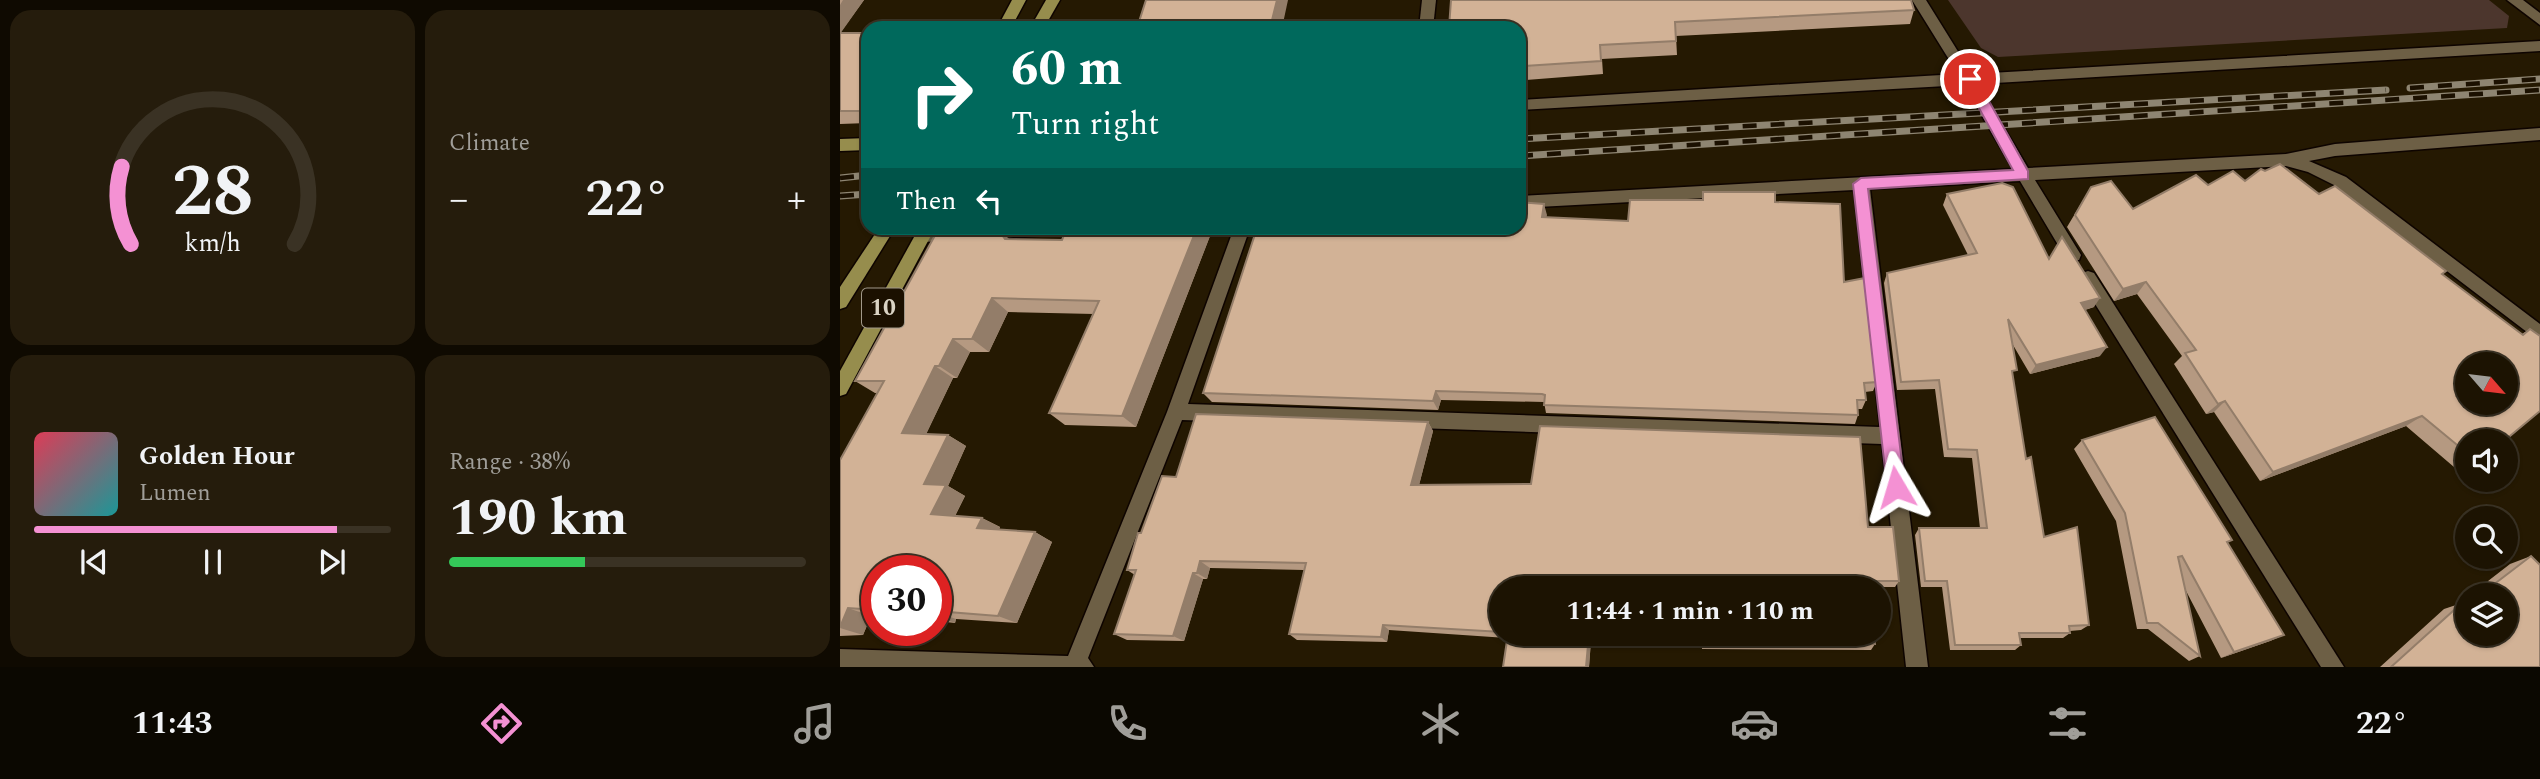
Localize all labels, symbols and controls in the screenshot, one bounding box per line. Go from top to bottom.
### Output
text: 60 m [1011,32,1122,107]
icon: right [896,49,987,140]
pin [1940,49,2000,109]
icon: arrive [1951,60,1989,98]
text: Turn right [1011,100,1159,149]
text: Climate [449,126,530,161]
text: 28 [172,137,253,248]
text: 22° [585,160,670,239]
text: − [449,171,468,229]
text: + [787,171,806,229]
text: Then [896,181,956,221]
icon: left [970,182,1008,220]
text: km/h [184,224,241,262]
road number: 10 [862,288,904,328]
north arrow [2455,352,2518,415]
map controls [2455,352,2518,646]
button: sound [2455,429,2518,492]
text: Golden Hour [139,436,295,476]
text: Range · 38% [449,445,570,480]
position arrow [1859,450,1933,524]
text: Lumen [139,476,211,511]
text: 190 km [449,479,628,558]
button: search [2455,506,2518,569]
icon: previous [75,543,113,581]
icon: pause [194,543,232,581]
icon: next [313,543,351,581]
speed limit sign: 30 [861,555,952,646]
button: layers [2455,583,2518,646]
text: 11:44 · 1 min · 110 m [1566,591,1814,631]
text: 11:43 [132,699,212,748]
icon: directions [477,699,526,748]
icon: music [790,699,839,748]
icon: phone [1103,699,1152,748]
icon: climate [1416,699,1465,748]
icon: car [1730,699,1779,748]
icon: filters [2043,699,2092,748]
text: 22° [2356,699,2408,748]

